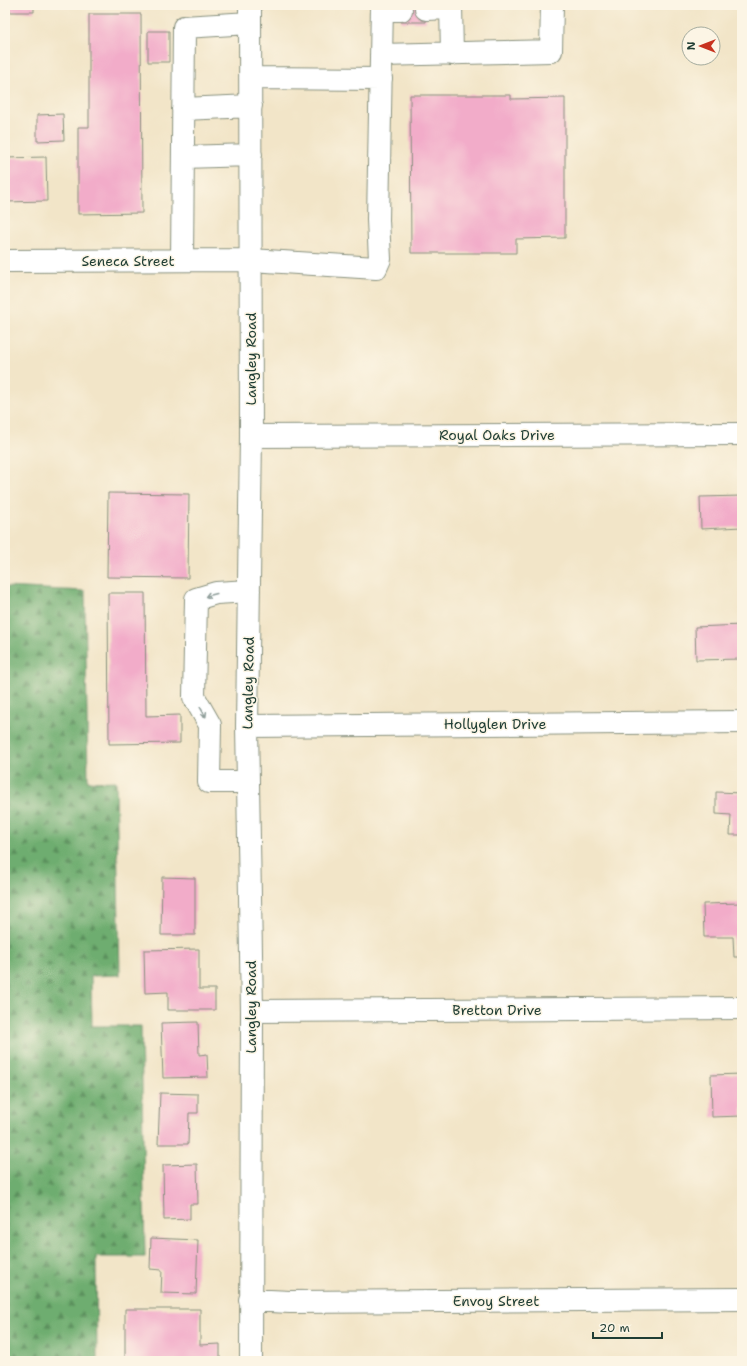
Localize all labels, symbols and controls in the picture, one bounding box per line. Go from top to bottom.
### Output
north arrow [681,26,721,66]
text: N [684,41,699,50]
street label: Seneca Street [81,252,175,270]
street label: Langley Road [242,312,260,406]
street label: Royal Oaks Drive [439,426,555,444]
one-way arrow [204,592,217,599]
street label: Langley Road [238,636,258,730]
one-way arrow [199,706,207,718]
street label: Hollyglen Drive [444,715,546,733]
street label: Langley Road [242,960,260,1054]
street label: Bretton Drive [452,1001,542,1019]
street label: Envoy Street [453,1292,539,1310]
scale bar [593,1314,662,1340]
text: 20 m [599,1320,630,1336]

